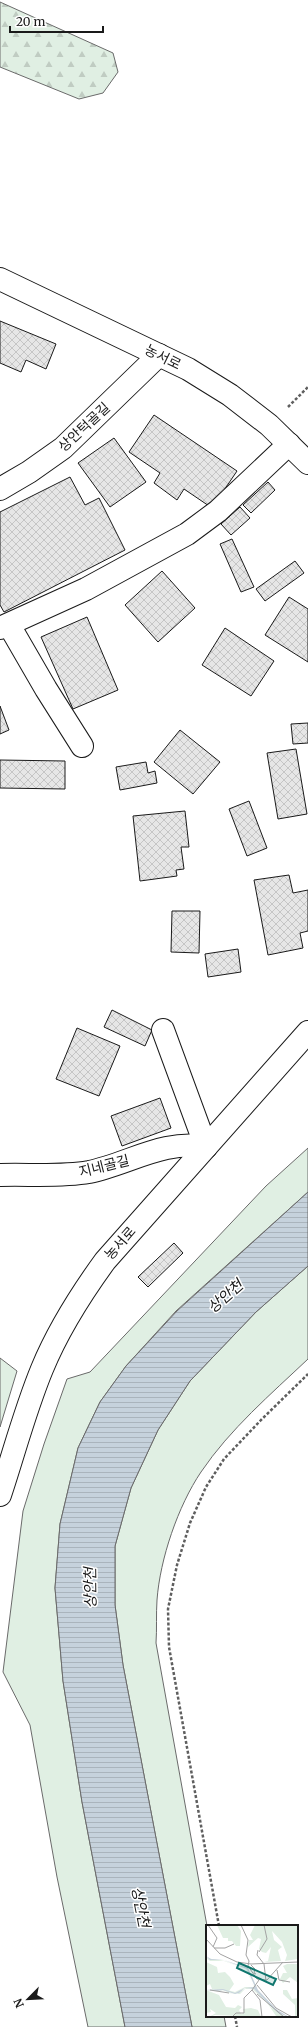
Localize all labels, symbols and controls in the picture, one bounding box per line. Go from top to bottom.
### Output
scale bar [10,8,103,34]
text: 20 m [16,14,45,29]
street label: 농서로 [142,340,184,374]
street label: 상안턱골길 [54,398,114,456]
street label: 지네골길 [77,1151,131,1181]
street label: 농서로 [101,1222,140,1263]
water label: 상안천 [203,1274,249,1317]
water label: 상안천 [80,1565,100,1609]
water label: 상안천 [128,1885,155,1931]
inset map [206,1925,298,2017]
north arrow [8,1979,48,2019]
text: N [11,1996,27,2010]

